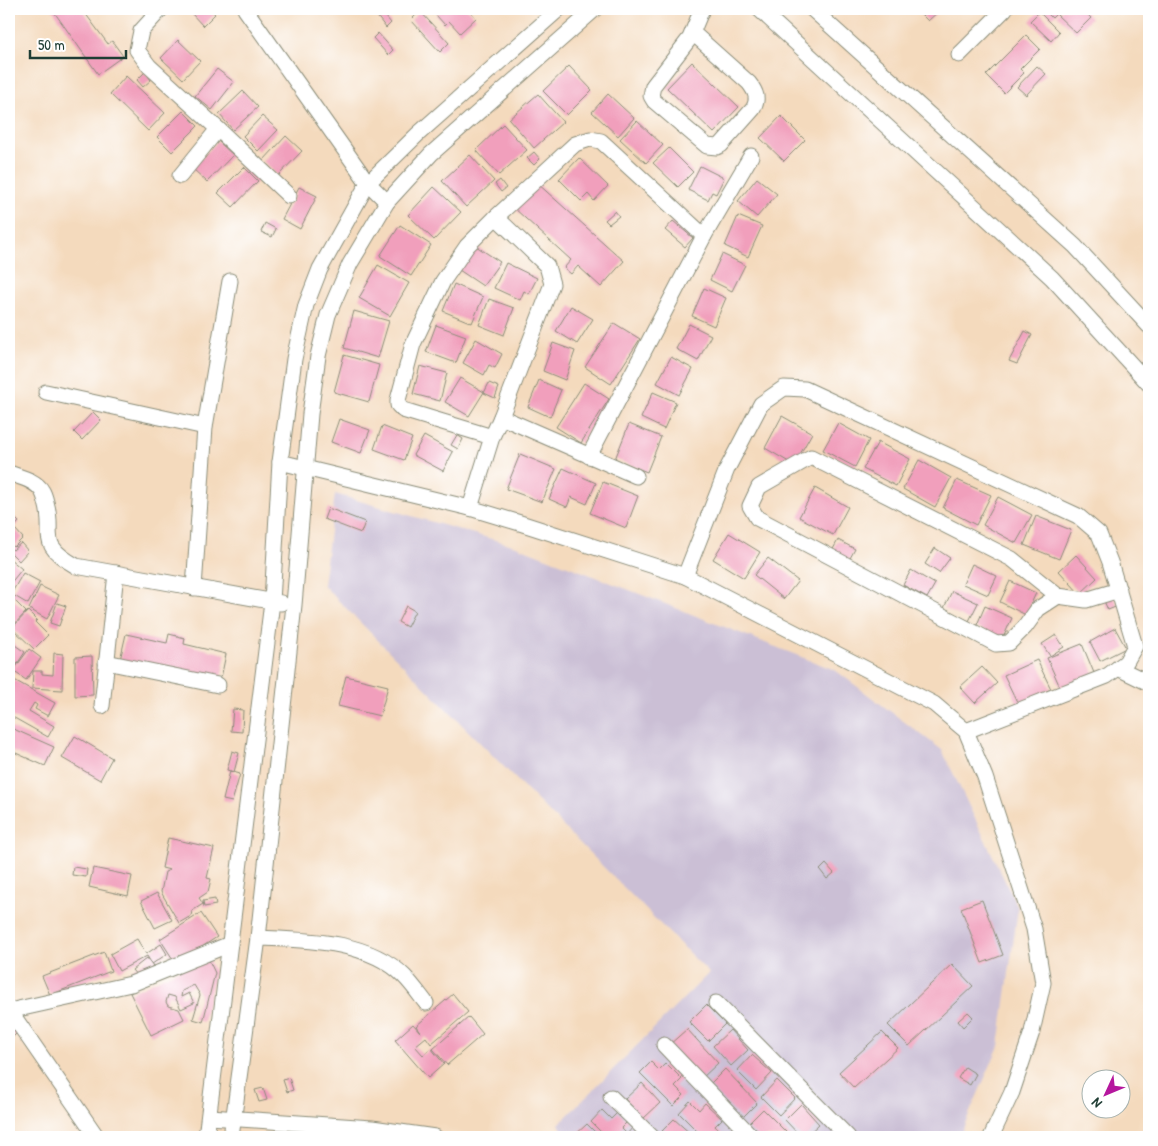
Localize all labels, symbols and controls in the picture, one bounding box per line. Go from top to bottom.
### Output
scale bar [30,28,126,60]
text: 50 m [38,34,65,55]
north arrow [1080,1068,1130,1118]
text: N [1086,1094,1106,1113]

